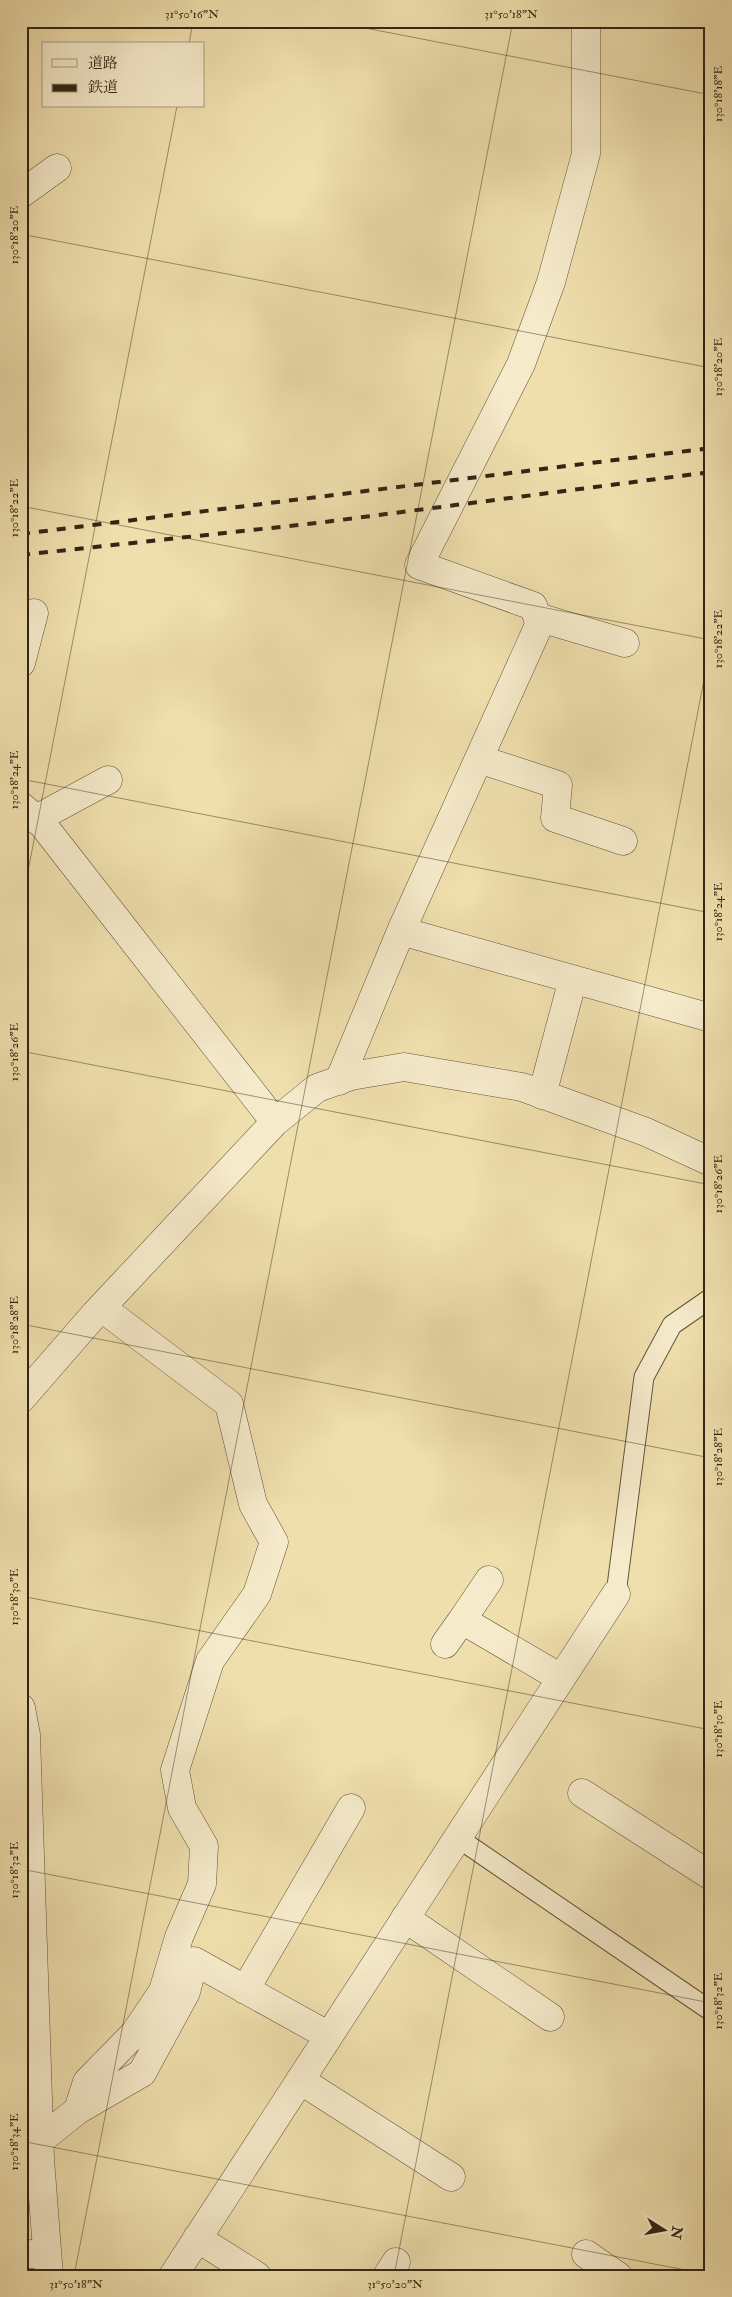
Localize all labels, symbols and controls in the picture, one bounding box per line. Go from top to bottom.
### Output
text: 31°50'16"N [165,7,219,22]
text: 31°50'18"N [484,7,538,22]
legend [42,42,205,108]
text: 道路 [88,54,118,73]
text: 130°18'18"E [711,66,726,122]
text: 鉄道 [88,78,118,97]
text: 130°18'20"E [7,205,22,264]
text: 130°18'20"E [711,337,726,396]
text: 130°18'22"E [7,478,22,537]
text: 130°18'22"E [711,609,726,668]
text: 130°18'24"E [7,750,22,809]
text: 130°18'24"E [711,882,726,941]
text: 130°18'26"E [7,1023,22,1081]
text: 130°18'26"E [711,1155,726,1213]
text: 130°18'28"E [7,1296,22,1354]
text: 130°18'28"E [711,1428,726,1486]
text: 130°18'30"E [7,1568,22,1625]
text: 130°18'30"E [711,1700,726,1757]
text: 130°18'32"E [7,1841,22,1898]
text: 130°18'32"E [711,1972,726,2029]
text: 130°18'34"E [7,2113,22,2171]
north arrow [640,2204,690,2254]
text: N [667,2224,686,2241]
text: 31°50'18"N [49,2277,103,2292]
text: 31°50'20"N [367,2277,423,2292]

